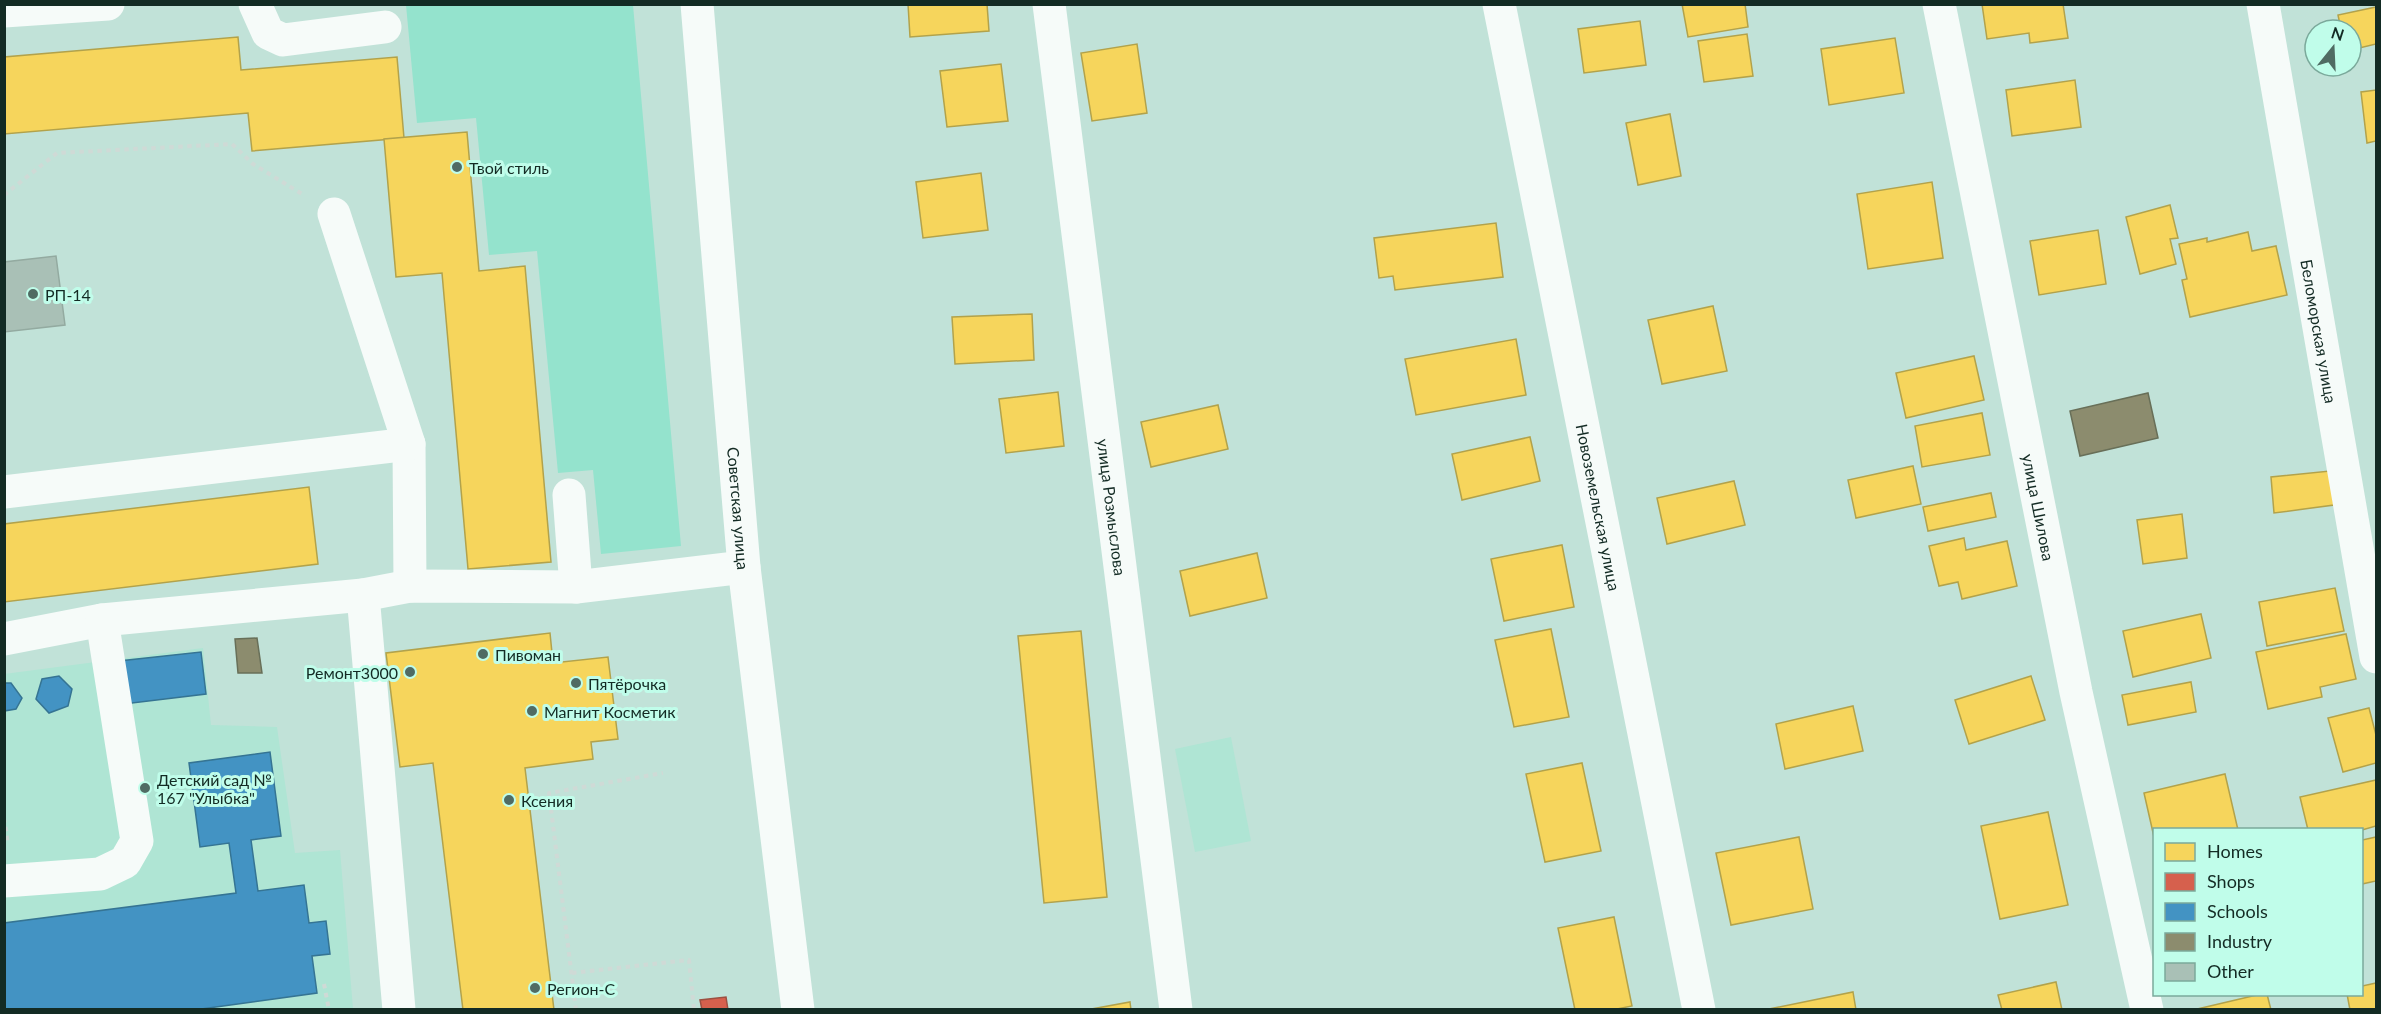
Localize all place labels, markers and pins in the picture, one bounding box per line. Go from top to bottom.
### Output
place label: Твой стиль [469,158,549,177]
marker: Твой стиль [450,160,464,174]
place label: РП-14 [45,285,91,304]
marker: РП-14 [26,287,40,301]
place label: Пивоман [495,645,561,664]
marker: Пивоман [476,647,490,661]
place label: Ремонт3000 [306,663,398,682]
marker: Ремонт3000 [403,665,417,679]
place label: Пятёрочка [588,674,666,693]
marker: Пятёрочка [569,676,583,690]
place label: Магнит Косметик [544,702,676,721]
marker: Магнит Косметик [525,704,539,718]
place label: Детский сад № 167 "Улыбка" [157,770,272,807]
marker: Детский сад № 167 "Улыбка" [138,781,152,795]
place label: Ксения [521,791,573,810]
marker: Ксения [502,793,516,807]
place label: Регион-С [547,979,615,998]
marker: Регион-С [528,981,542,995]

